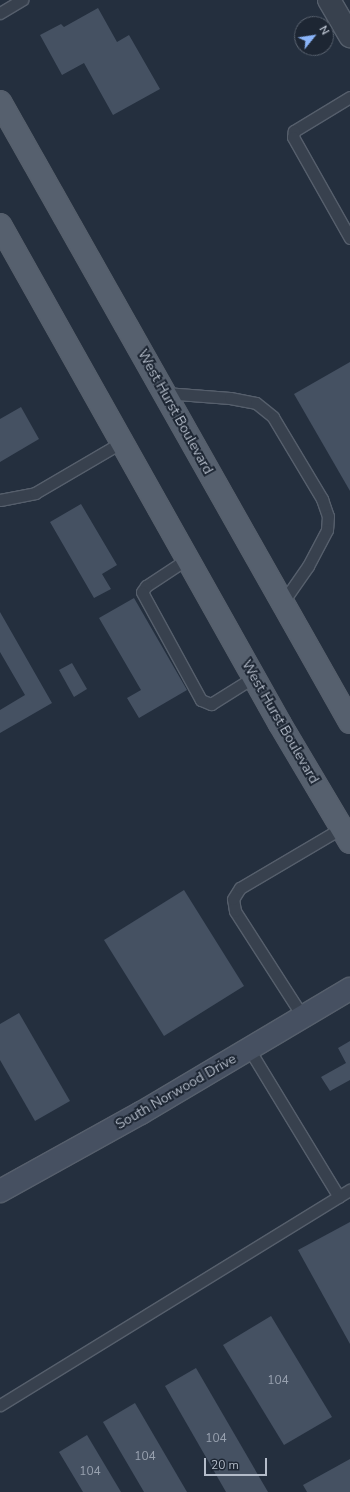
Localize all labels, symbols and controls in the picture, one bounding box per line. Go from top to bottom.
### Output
north arrow [294,16,334,56]
text: N [315,23,333,38]
street label: West Hurst Boulevard [134,347,216,477]
street label: West Hurst Boulevard [238,657,322,787]
street label: South Norwood Drive [113,1051,239,1133]
house number: 104 [267,1374,289,1388]
house number: 104 [205,1432,227,1446]
house number: 104 [134,1450,156,1464]
scale bar [206,1450,269,1476]
text: 20 m [211,1457,239,1473]
house number: 104 [79,1465,101,1479]

